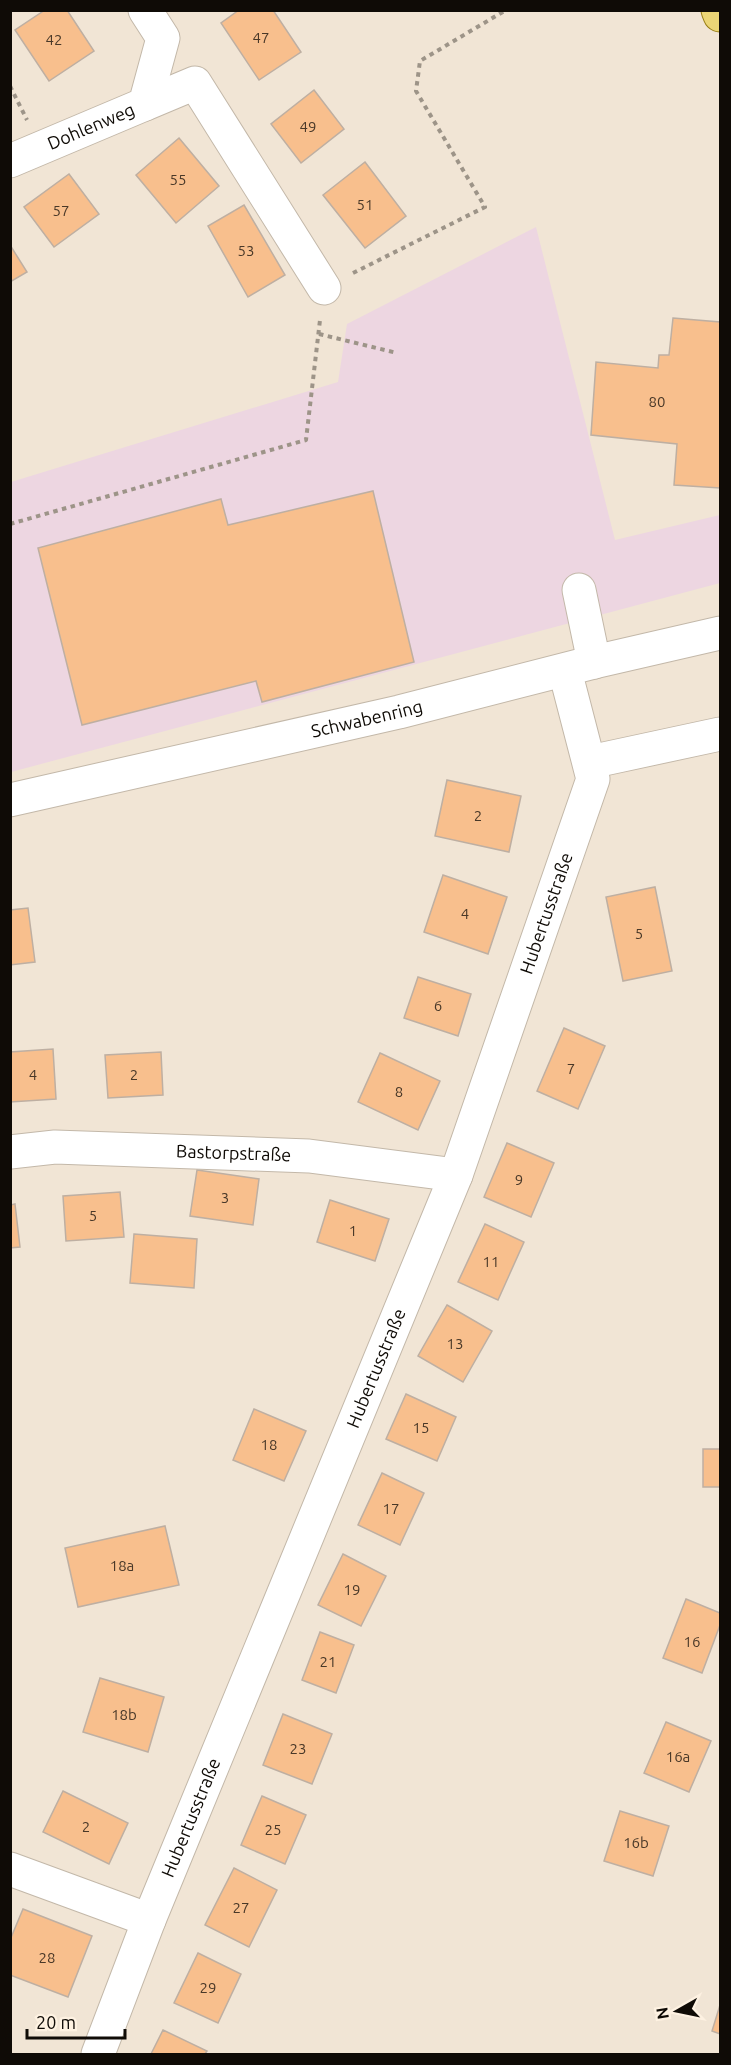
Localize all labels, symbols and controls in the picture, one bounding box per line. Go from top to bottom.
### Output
house number: 47 [253,29,269,46]
house number: 42 [46,31,62,48]
street label: Dohlenweg [44,99,137,153]
house number: 49 [300,118,316,135]
house number: 55 [170,171,186,188]
house number: 51 [357,196,373,213]
house number: 57 [53,202,69,219]
house number: 53 [238,242,254,259]
house number: 80 [649,393,665,410]
street label: Schwabenring [309,695,425,741]
house number: 2 [474,807,482,824]
street label: Hubertusstraße [515,850,576,976]
house number: 4 [461,905,469,922]
house number: 5 [635,925,643,942]
house number: 6 [434,997,442,1014]
house number: 7 [567,1060,575,1077]
house number: 4 [29,1066,37,1083]
house number: 2 [130,1066,138,1083]
house number: 8 [395,1083,403,1100]
street label: Bastorpstraße [176,1140,292,1164]
house number: 9 [515,1171,523,1188]
house number: 3 [221,1189,229,1206]
house number: 5 [89,1207,97,1224]
house number: 1 [349,1222,357,1239]
house number: 11 [483,1253,499,1270]
street label: Hubertusstraße [342,1305,409,1431]
house number: 13 [447,1335,463,1352]
house number: 15 [413,1419,429,1436]
house number: 18 [261,1436,277,1453]
house number: 17 [383,1500,399,1517]
house number: 18a [110,1557,134,1574]
house number: 19 [344,1581,360,1598]
house number: 16 [684,1633,700,1650]
house number: 21 [320,1653,336,1670]
house number: 18b [111,1706,137,1723]
house number: 23 [290,1740,306,1757]
house number: 16a [666,1748,690,1765]
street label: Hubertusstraße [157,1755,224,1880]
house number: 2 [82,1818,90,1835]
house number: 25 [265,1821,281,1838]
house number: 16b [623,1834,649,1851]
house number: 27 [233,1899,249,1916]
house number: 28 [39,1949,55,1966]
house number: 29 [200,1979,216,1996]
north arrow [647,1981,707,2041]
scale bar [27,2002,124,2040]
text: N [652,2006,672,2021]
text: 20 m [36,2012,76,2032]

